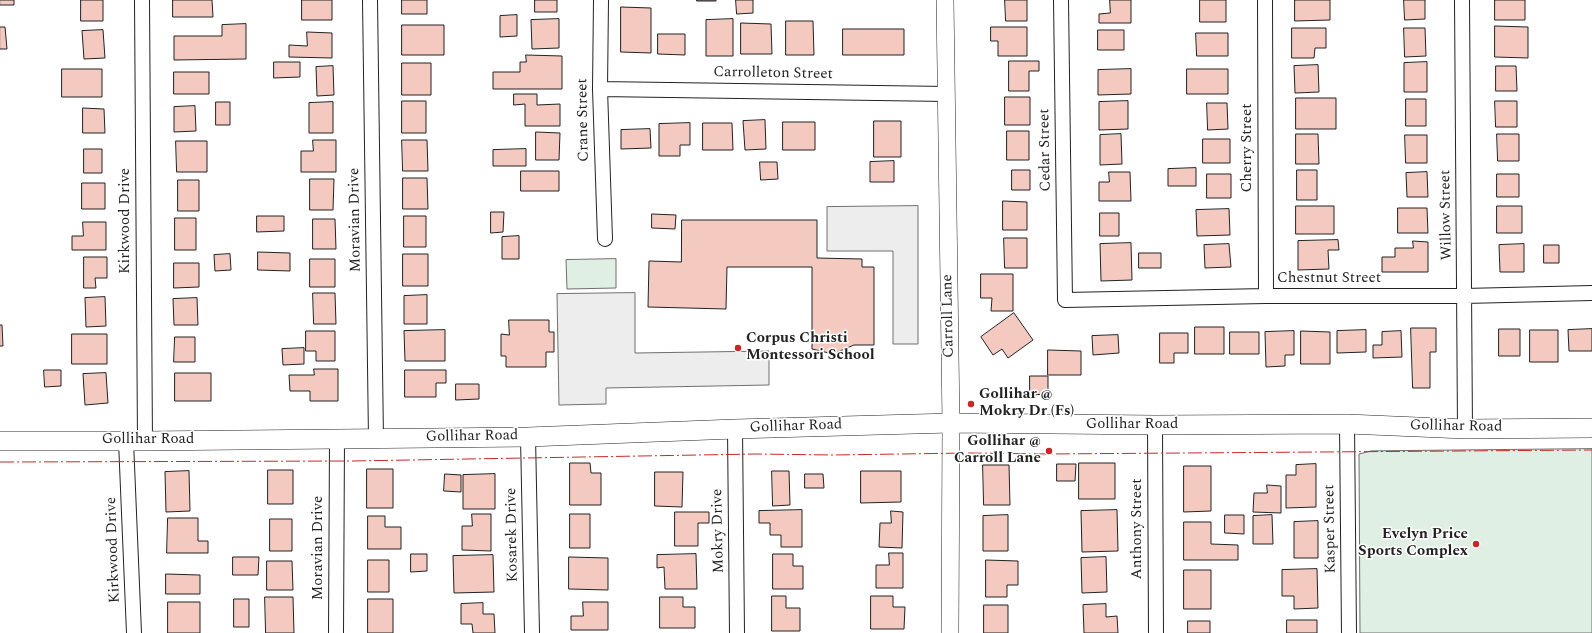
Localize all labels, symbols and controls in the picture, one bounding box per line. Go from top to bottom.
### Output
street label: Carrolleton Street [713,64,833,84]
street label: Crane Street [574,78,594,162]
street label: Cherry Street [1239,103,1257,193]
street label: Cedar Street [1036,108,1056,192]
street label: Kirkwood Drive [117,168,135,274]
street label: Moravian Drive [346,168,366,272]
street label: Willow Street [1437,170,1457,260]
street label: Chestnut Street [1277,270,1381,288]
street label: Carroll Lane [939,274,959,358]
place label: Corpus Christi Montessori School [746,330,875,365]
marker: Corpus Christi Montessori School [733,343,743,353]
place label: Gollihar @ Mokry Dr (Fs) [979,386,1074,421]
marker: Gollihar @ Mokry Dr (Fs) [966,399,976,409]
street label: Gollihar Road [749,416,843,438]
street label: Gollihar Road [1086,416,1178,434]
street label: Gollihar Road [1410,417,1502,437]
street label: Gollihar Road [426,427,518,447]
street label: Gollihar Road [102,431,194,449]
place label: Gollihar @ Carroll Lane [954,433,1041,468]
marker: Gollihar @ Carroll Lane [1044,446,1054,456]
street label: Anthony Street [1129,478,1147,580]
street label: Kasper Street [1321,484,1341,574]
street label: Kosarek Drive [503,488,523,582]
street label: Mokry Drive [709,489,729,573]
street label: Moravian Drive [310,496,328,600]
street label: Kirkwood Drive [103,497,125,603]
place label: Evelyn Price Sports Complex [1358,526,1468,561]
marker: Evelyn Price Sports Complex [1471,539,1481,549]

